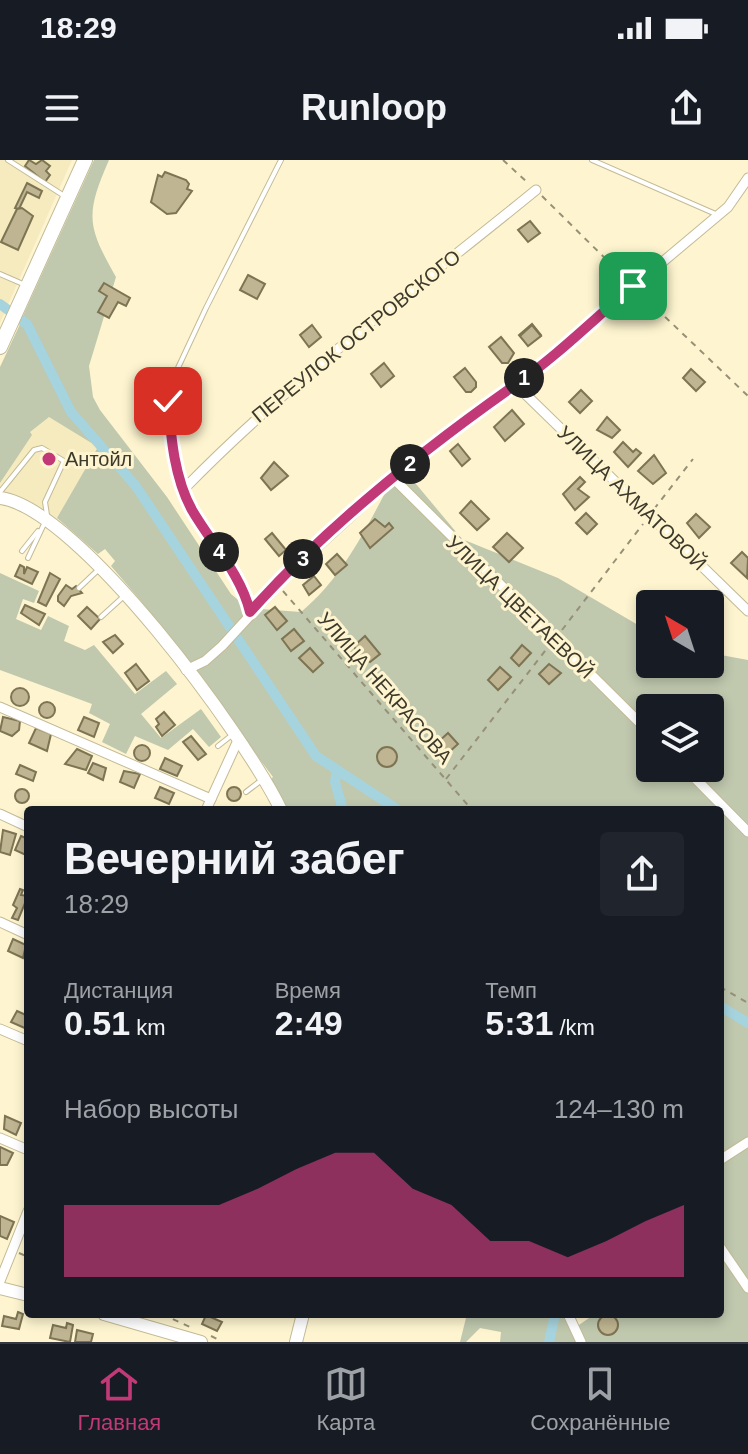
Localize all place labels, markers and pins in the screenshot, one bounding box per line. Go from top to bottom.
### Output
pin [599,252,667,320]
pin: 1 [504,358,544,398]
pin [134,367,202,435]
pin: 2 [390,444,430,484]
place label: Антойл [65,448,132,470]
marker: Антойл [40,450,58,468]
pin: 4 [199,532,239,572]
pin: 3 [283,539,323,579]

